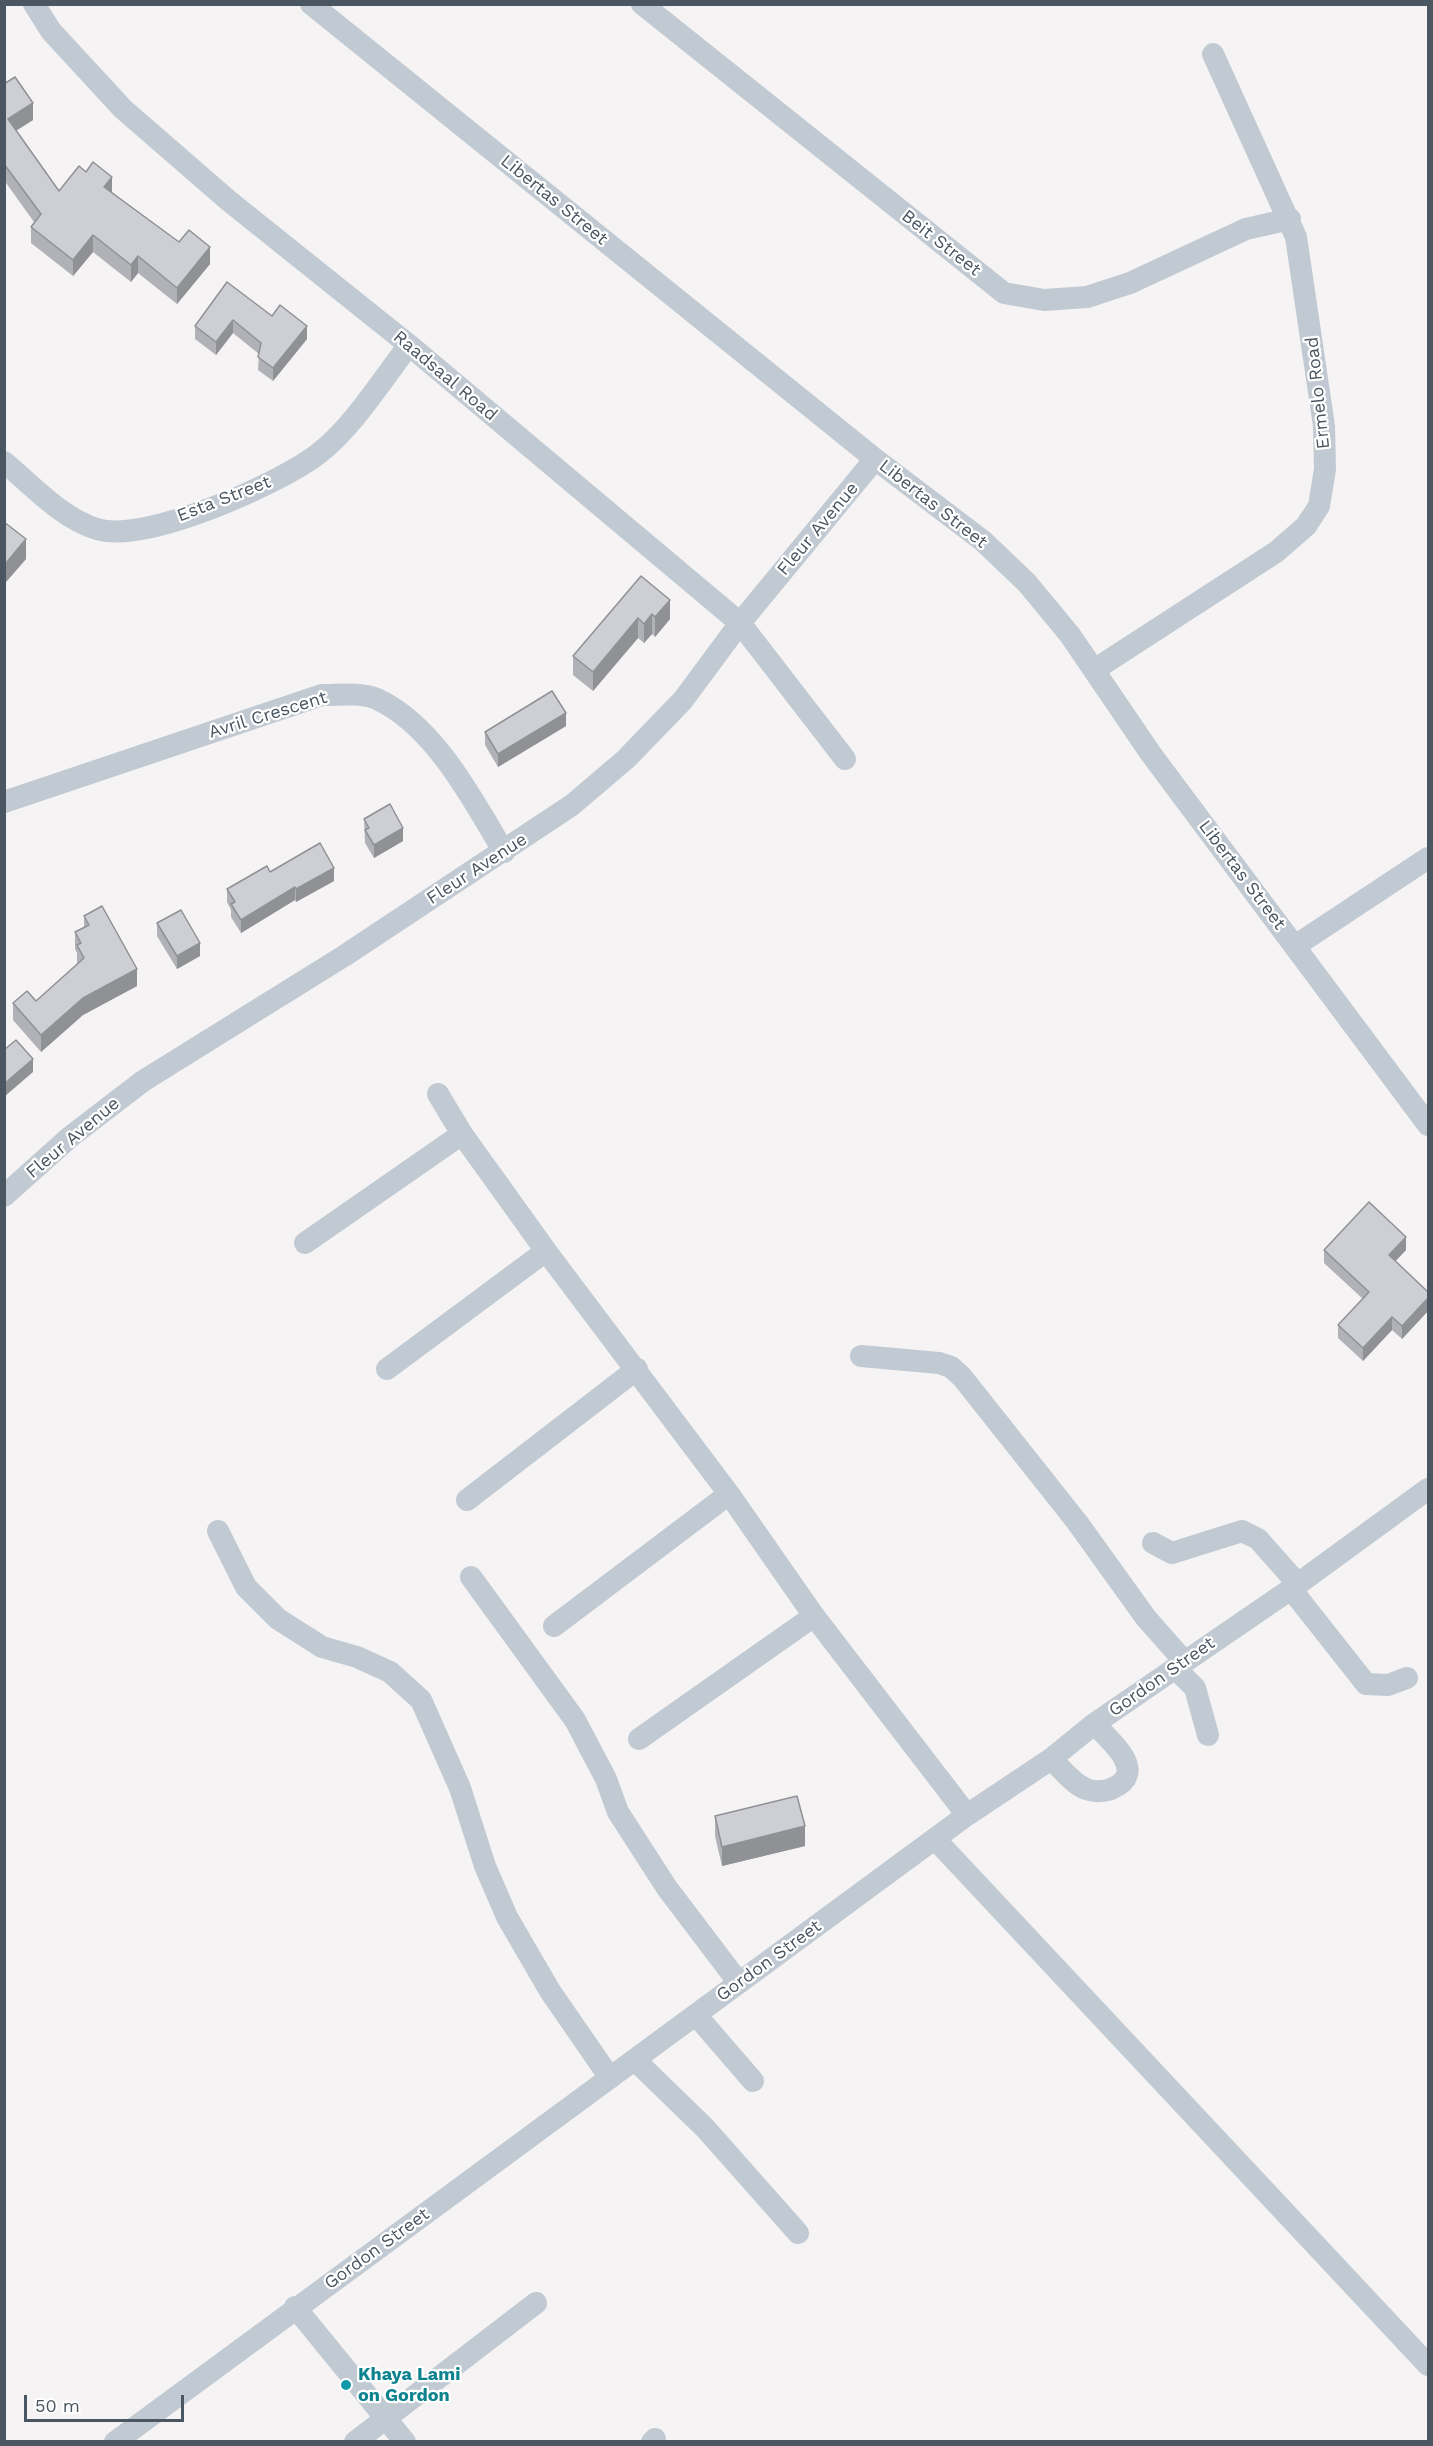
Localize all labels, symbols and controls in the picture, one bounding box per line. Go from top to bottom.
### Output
street label: Libertas Street [496,150,612,250]
street label: Beit Street [897,205,985,281]
street label: Raadsaal Road [389,326,501,426]
street label: Ermelo Road [1301,336,1335,450]
street label: Libertas Street [875,455,991,553]
street label: Esta Street [174,471,274,527]
street label: Fleur Avenue [773,478,863,580]
street label: Avril Crescent [206,687,330,743]
street label: Libertas Street [1194,816,1290,934]
street label: Fleur Avenue [423,829,531,909]
street label: Fleur Avenue [22,1093,124,1183]
street label: Gordon Street [1105,1632,1219,1722]
street label: Gordon Street [712,1916,826,2006]
street label: Gordon Street [320,2204,434,2294]
place label: Khaya Lami on Gordon [358,2364,460,2406]
marker: Khaya Lami on Gordon [339,2378,353,2392]
scale bar [27,2383,188,2421]
text: 50 m [35,2395,80,2416]

